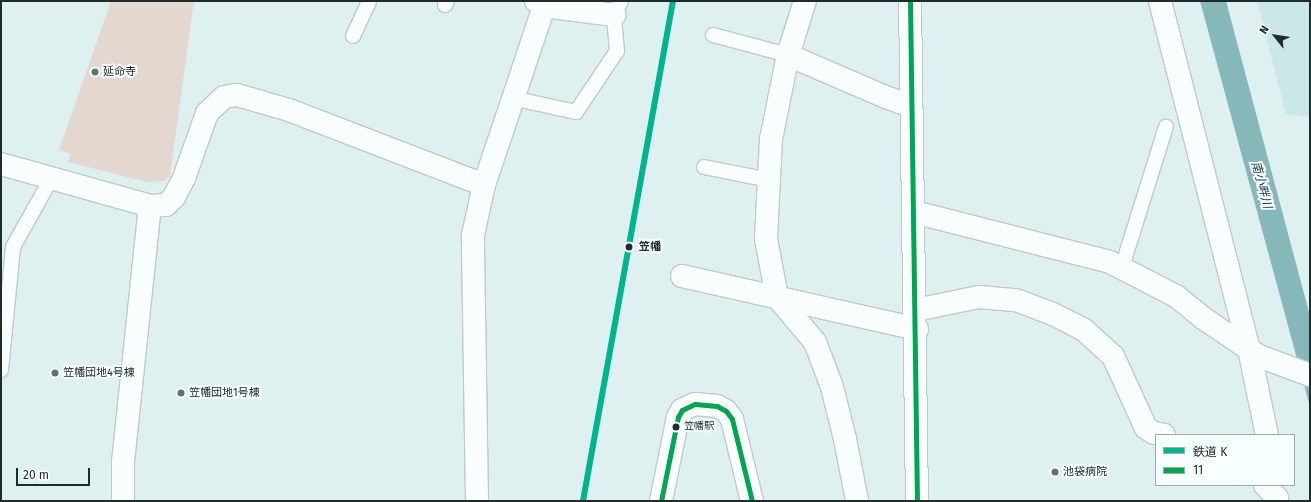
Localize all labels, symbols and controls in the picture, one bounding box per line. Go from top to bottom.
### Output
north arrow [1255,16,1295,56]
text: N [1257,23,1272,36]
place label: 延命寺 [103,65,136,79]
marker: 延命寺 [90,67,100,77]
water label: 南小畔川 [1248,160,1274,210]
marker: 笠幡 [622,240,636,254]
place label: 笠幡 [639,240,661,254]
place label: 笠幡団地4号棟 [63,366,135,380]
marker: 笠幡団地4号棟 [50,368,60,378]
place label: 笠幡団地1号棟 [189,386,260,400]
marker: 笠幡団地1号棟 [176,388,186,398]
place label: 笠幡駅 [684,421,714,433]
marker: 笠幡駅 [671,422,681,432]
legend [1155,434,1295,486]
text: 鉄道 K [1193,445,1227,459]
scale bar [18,460,92,486]
text: 11 [1193,463,1203,477]
place label: 池袋病院 [1063,465,1107,479]
marker: 池袋病院 [1050,467,1060,477]
text: 20 m [23,468,49,482]

